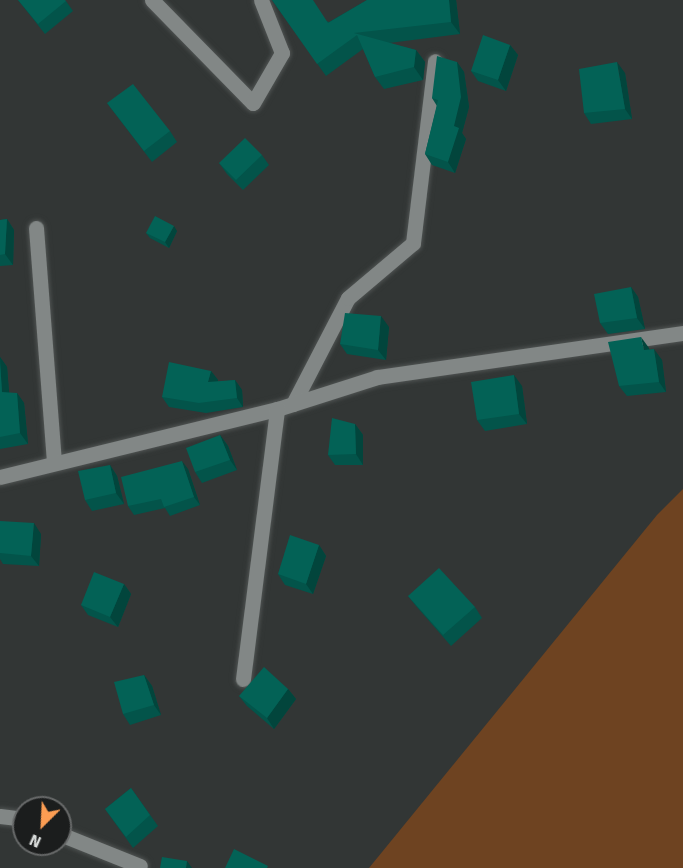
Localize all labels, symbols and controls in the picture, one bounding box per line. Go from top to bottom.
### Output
north arrow [12,796,72,856]
text: N [27,830,44,852]

